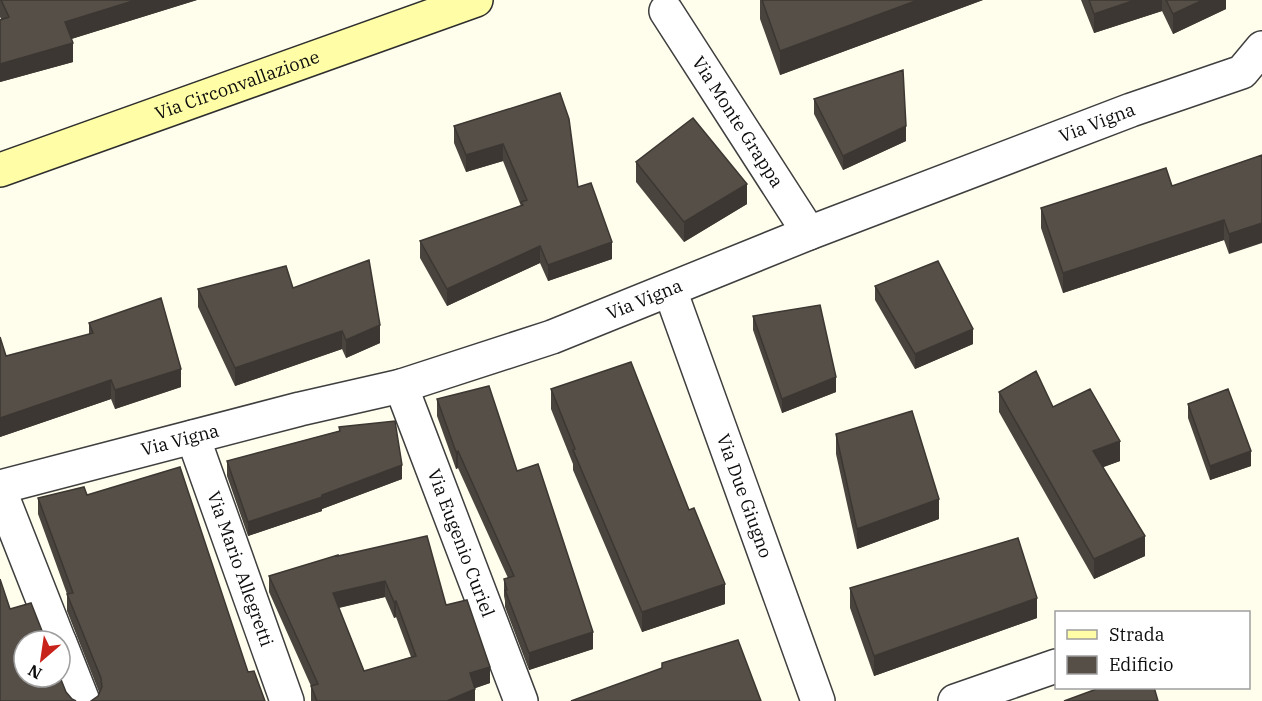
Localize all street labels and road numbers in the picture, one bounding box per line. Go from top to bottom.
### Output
street label: Via Circonvallazione [152,45,323,125]
street label: Via Monte Grappa [687,52,789,192]
street label: Via Vigna [1056,97,1138,147]
street label: Via Vigna [603,273,686,325]
street label: Via Vigna [138,419,222,461]
street label: Via Due Giugno [712,431,778,561]
street label: Via Eugenio Curiel [423,466,500,620]
street label: Via Mario Allegretti [202,488,279,650]

